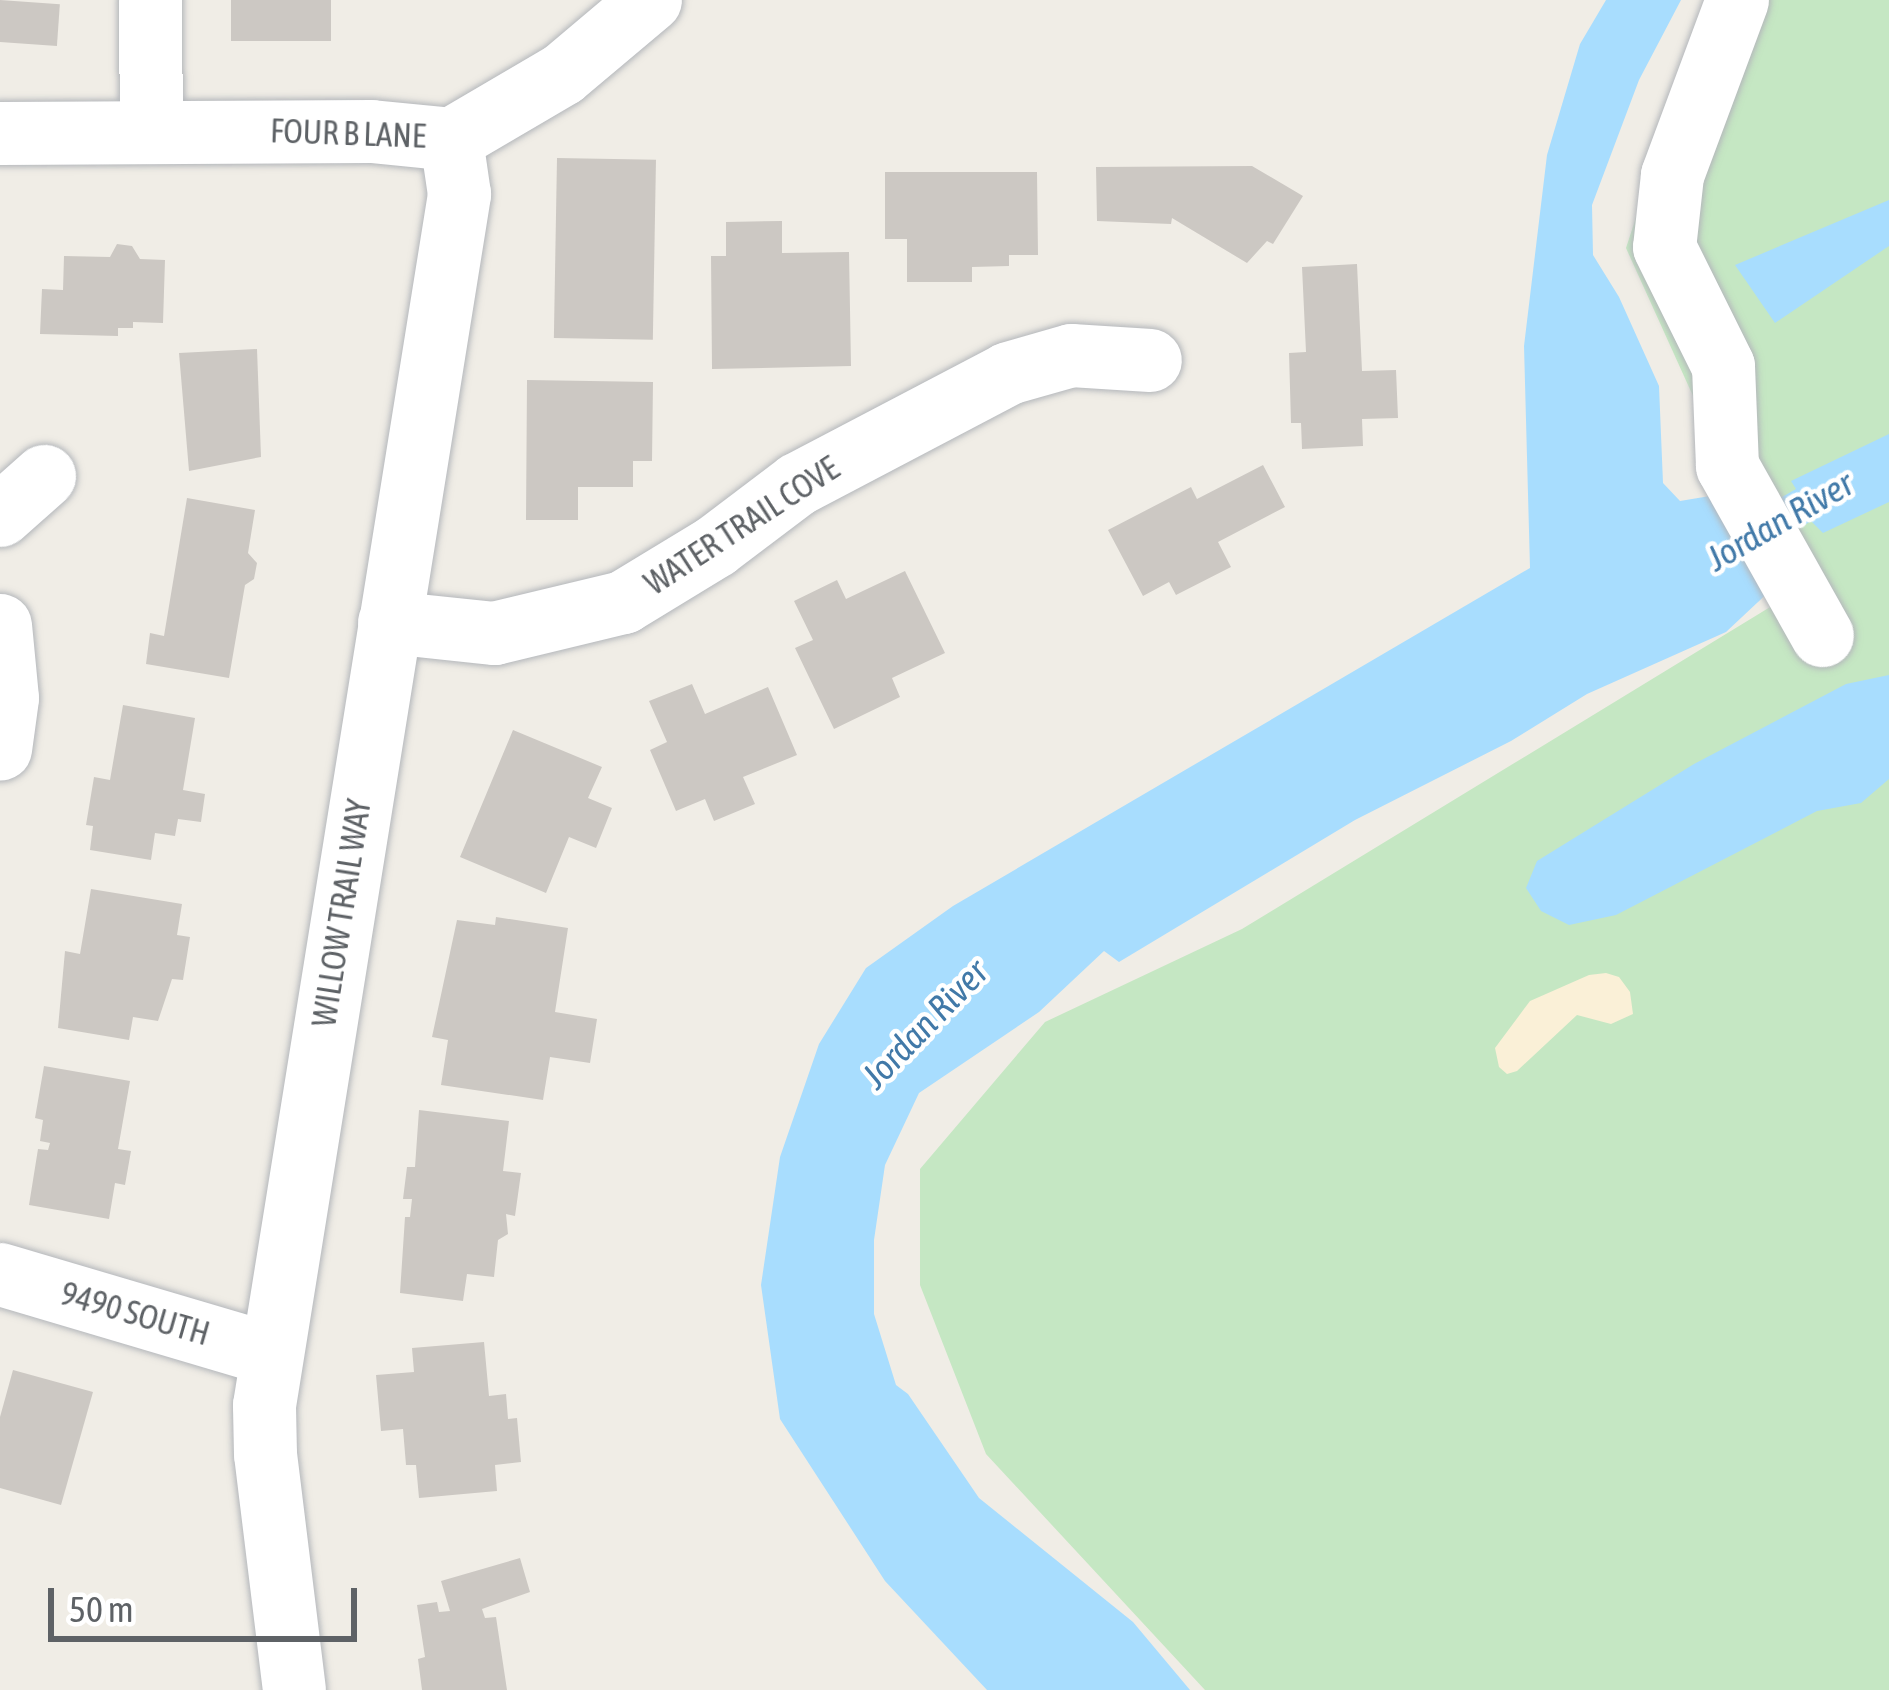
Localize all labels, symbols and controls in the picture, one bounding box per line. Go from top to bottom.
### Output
street label: FOUR B LANE [270,111,426,157]
street label: WATER TRAIL COVE [637,448,847,604]
water label: Jordan River [1699,462,1861,580]
street label: WILLOW TRAIL WAY [304,796,380,1030]
water label: Jordan River [853,951,997,1097]
street label: 9490 SOUTH [56,1274,214,1354]
scale bar [54,1564,363,1638]
text: 50 m [69,1588,134,1630]

